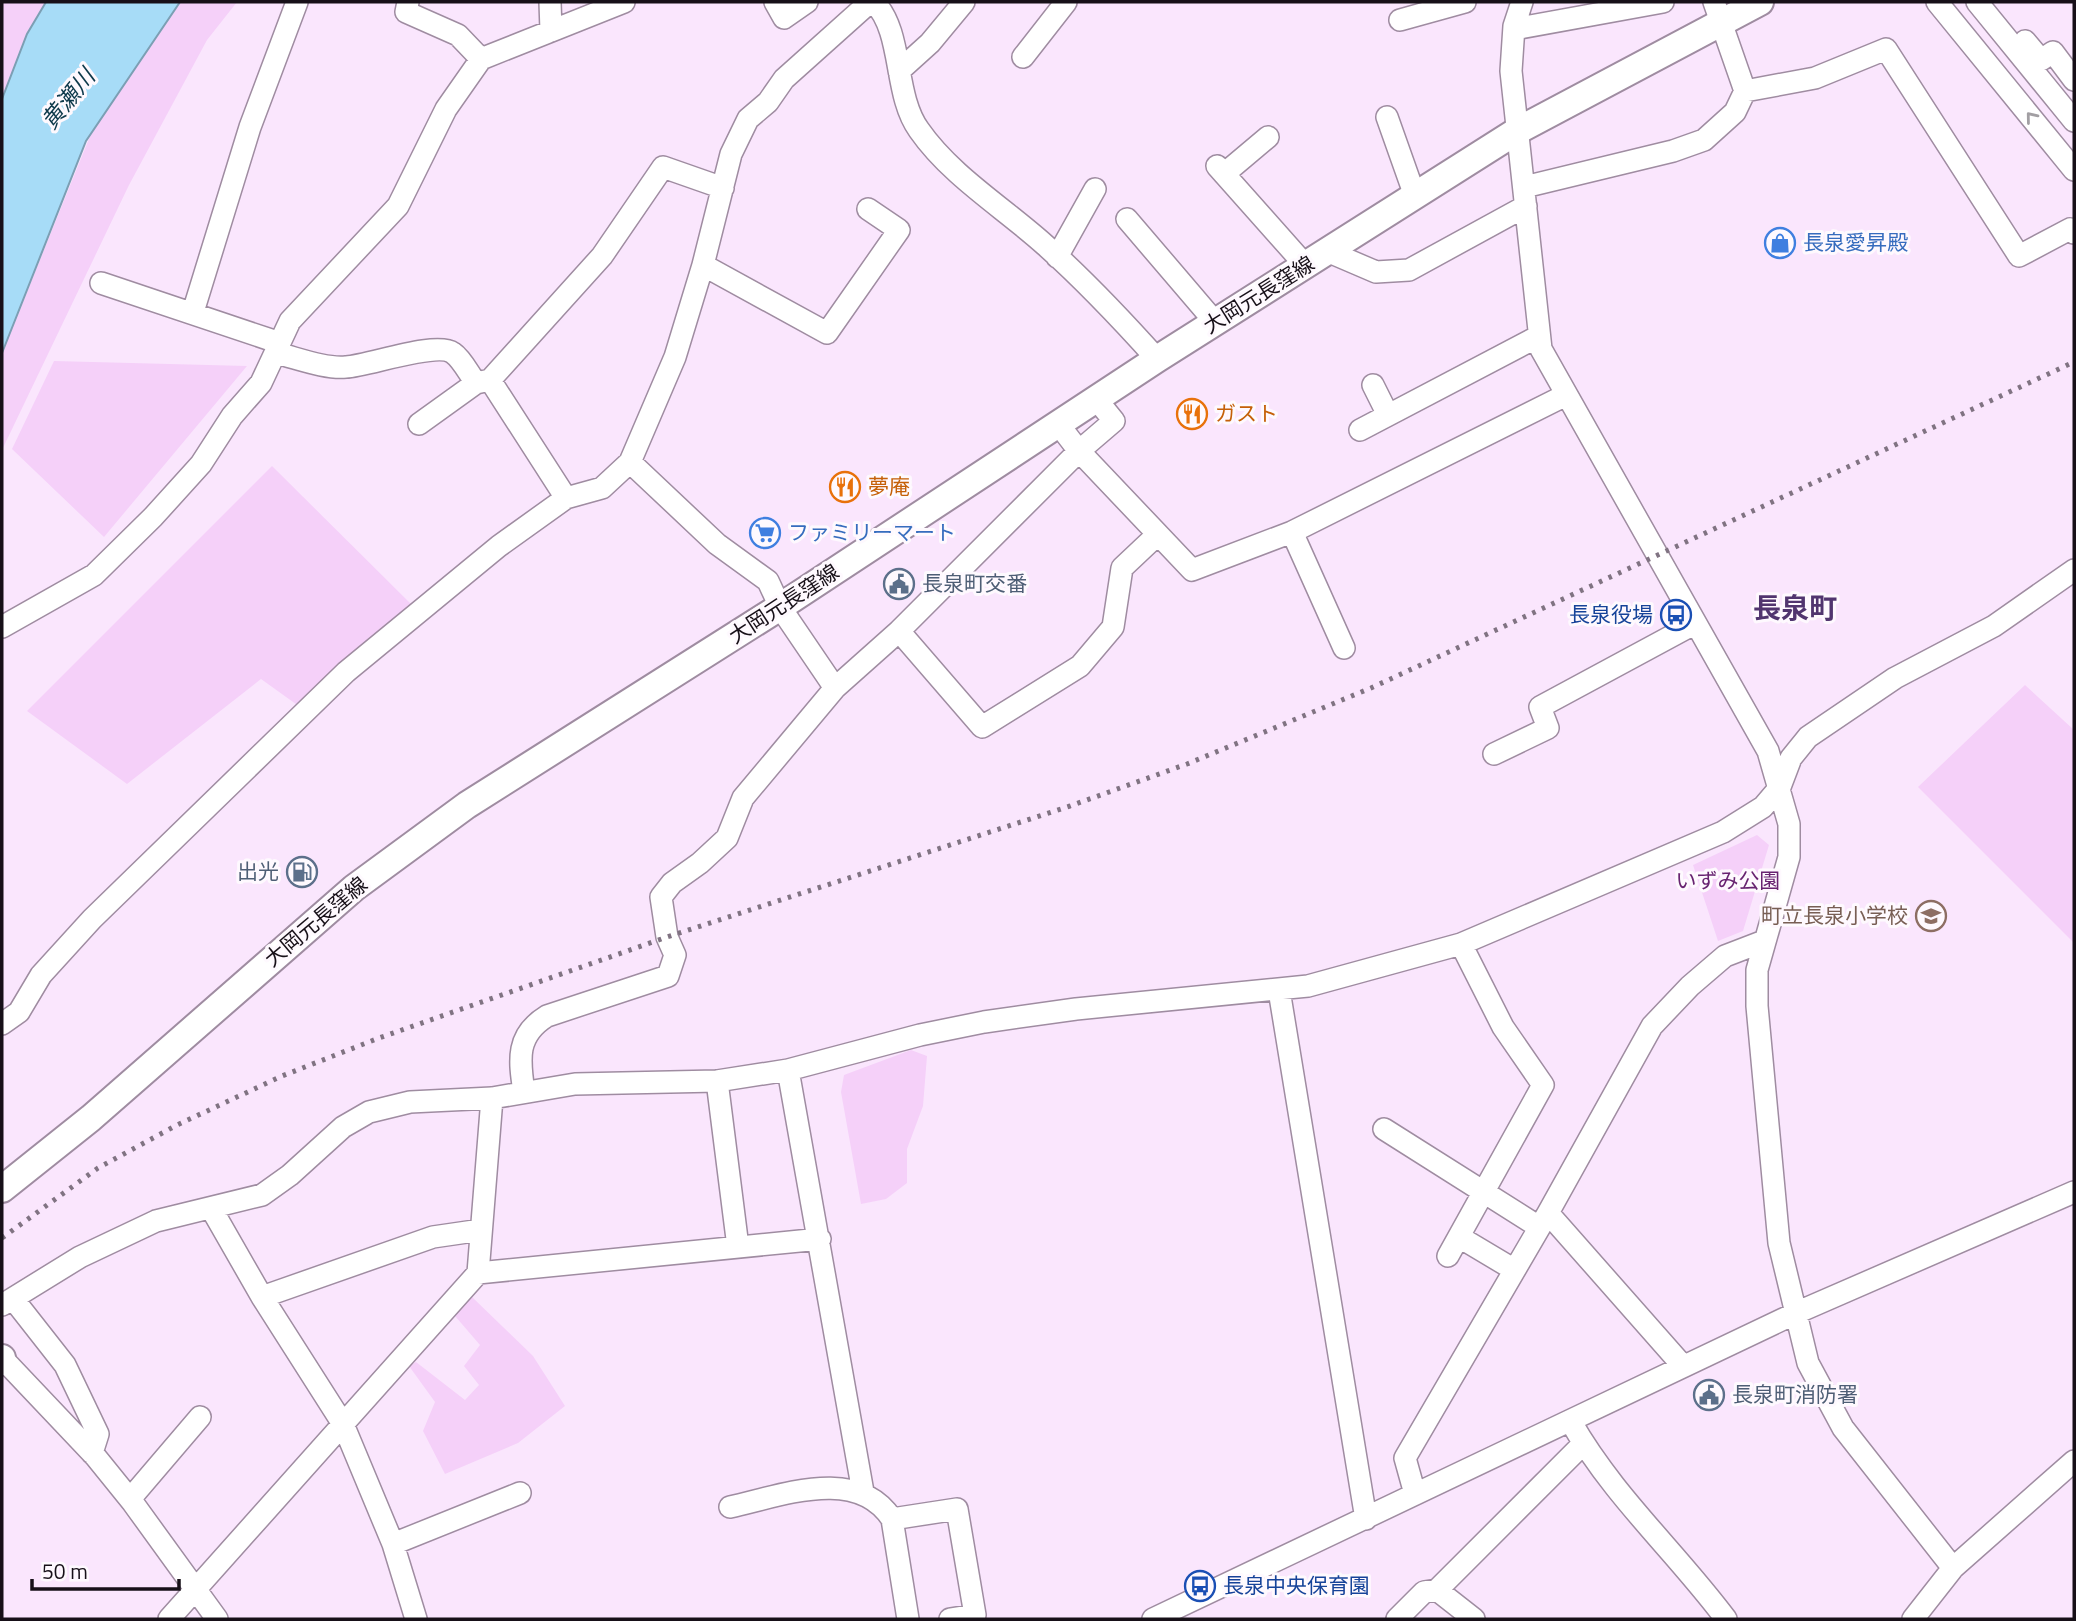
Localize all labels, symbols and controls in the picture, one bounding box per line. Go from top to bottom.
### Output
water label: 黄瀬川 [32,59,105,137]
one-way arrow [2027,112,2039,125]
shop icon: 長泉愛昇殿 [1763,226,1797,260]
place label: 長泉愛昇殿 [1803,226,1908,258]
street label: 大岡元長窪線 [1197,247,1320,341]
restaurant icon: ガスト [1175,397,1209,431]
place label: ガスト [1215,397,1278,429]
restaurant icon: 夢庵 [828,470,862,504]
place label: 夢庵 [868,470,910,502]
supermarket icon: ファミリーマート [748,516,782,550]
place label: ファミリーマート [788,516,956,548]
street label: 大岡元長窪線 [722,555,845,651]
public building icon: 長泉町交番 [882,567,916,601]
place label: 長泉町交番 [922,567,1027,599]
district label: 長泉町 [1753,586,1837,629]
place label: 長泉役場 [1569,598,1653,630]
bus stop icon: 長泉役場 [1659,598,1693,632]
place label: 出光 [237,855,279,887]
fuel station icon: 出光 [285,855,319,889]
park label: いずみ公園 [1676,864,1781,896]
street label: 大岡元長窪線 [257,868,374,974]
place label: 町立長泉小学校 [1761,899,1908,931]
school or university icon: 町立長泉小学校 [1914,899,1948,933]
public building icon: 長泉町消防署 [1692,1378,1726,1412]
place label: 長泉町消防署 [1732,1378,1858,1410]
scale bar [32,1548,178,1592]
text: 50 m [42,1555,88,1587]
bus stop icon: 長泉中央保育園 [1183,1569,1217,1603]
place label: 長泉中央保育園 [1223,1569,1370,1601]

